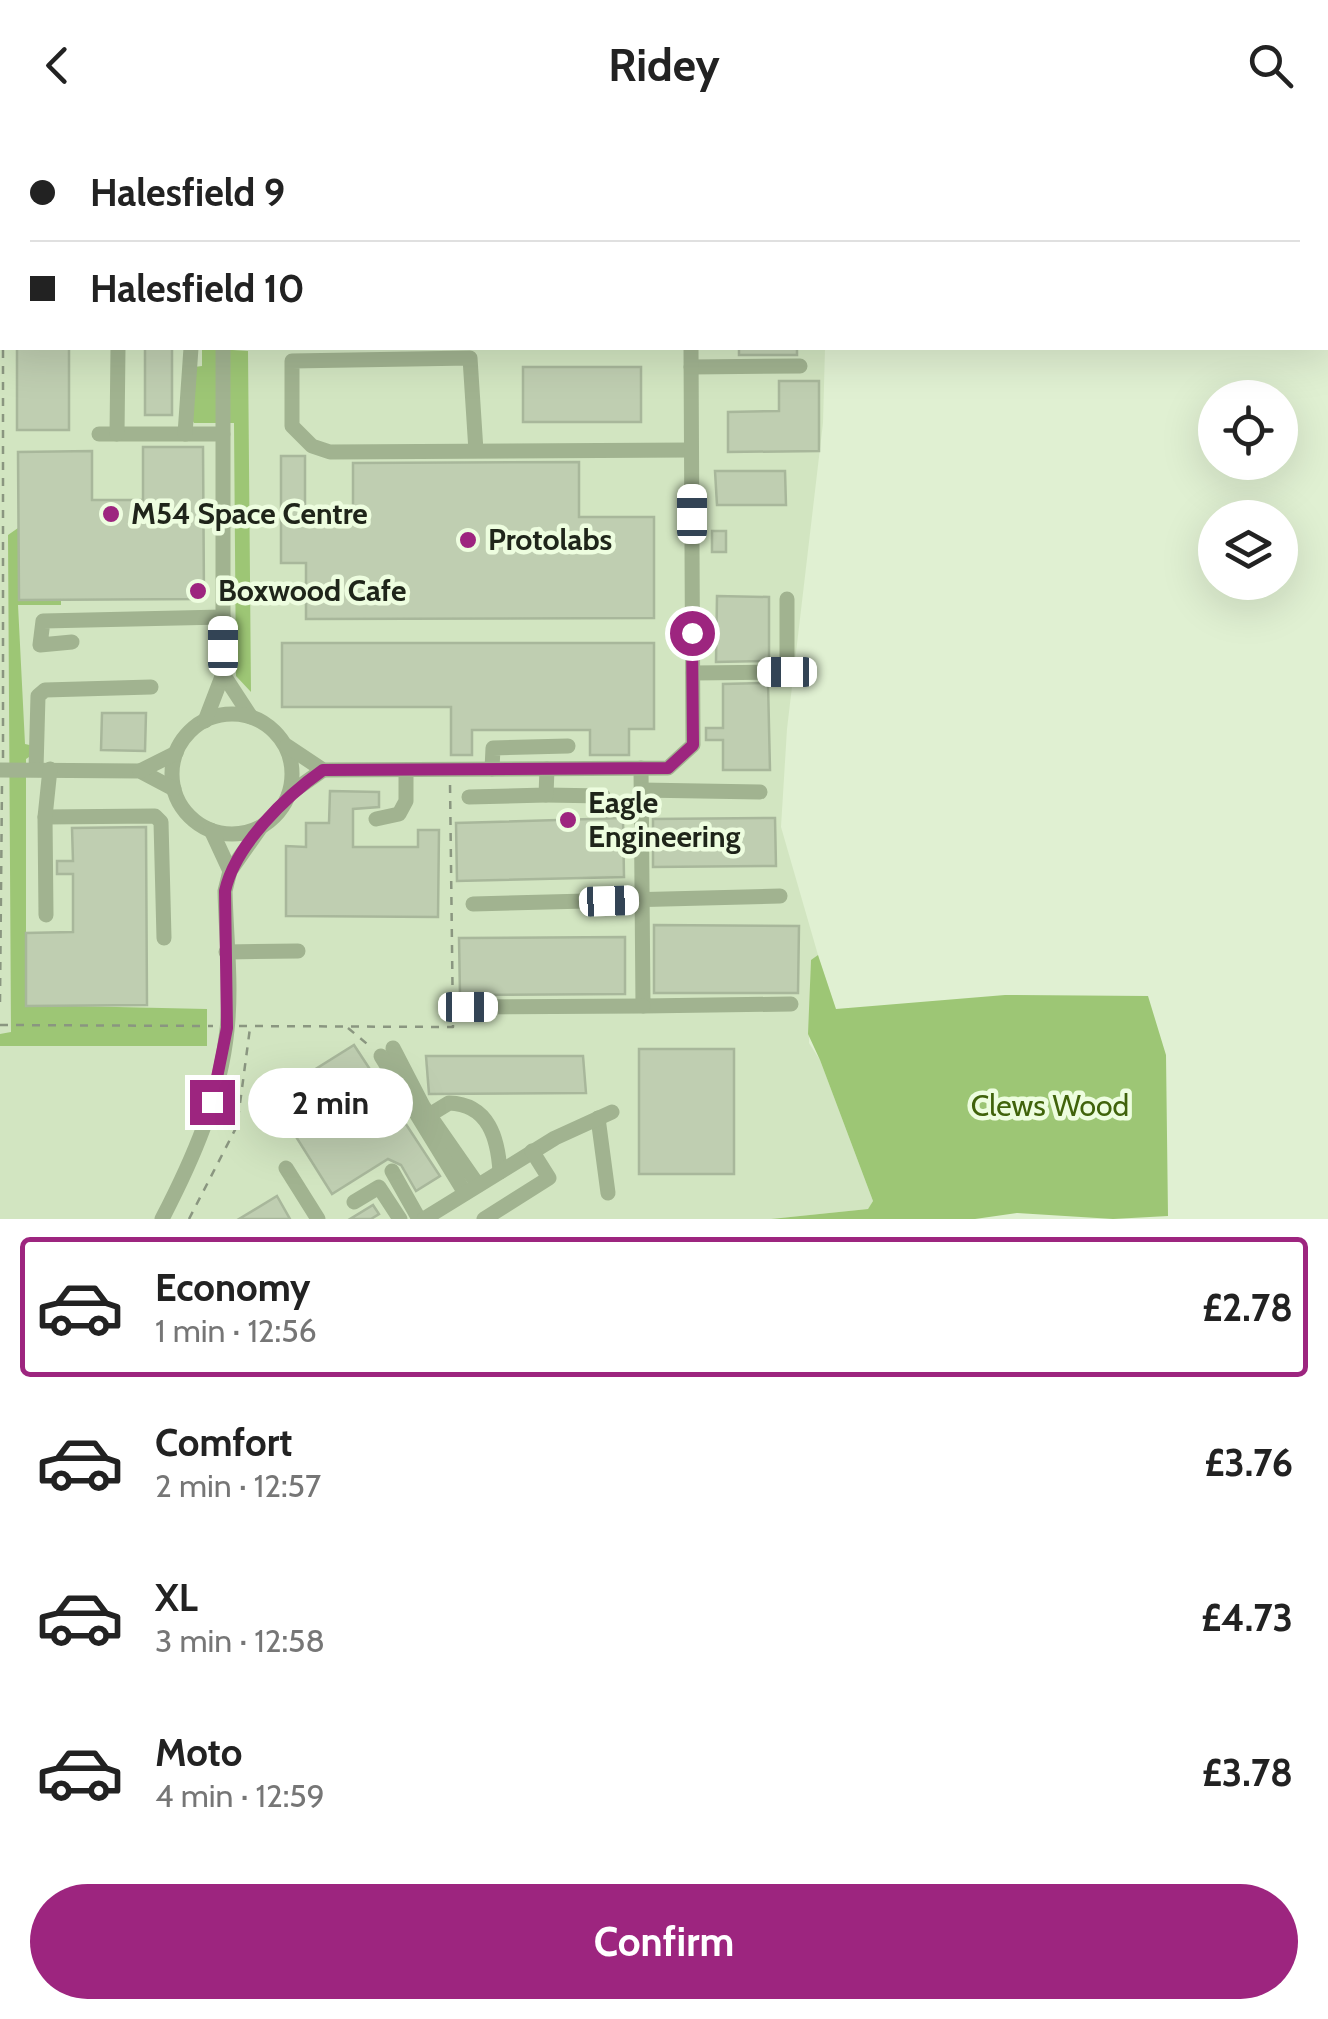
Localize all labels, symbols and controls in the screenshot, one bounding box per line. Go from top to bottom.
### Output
icon: back [30,38,85,93]
text: Ridey [608,38,720,92]
icon: search [1243,38,1298,93]
text: Halesfield 9 [90,169,285,216]
text: Halesfield 10 [90,265,305,312]
map controls [1198,380,1298,600]
button: locate [1198,380,1298,480]
car [677,484,707,544]
place label: M54 Space Centre [131,495,368,532]
button: layers [1198,500,1298,600]
marker: M54 Space Centre [100,503,122,525]
place label: Protolabs [488,521,612,558]
marker: Protolabs [457,529,479,551]
place label: Boxwood Cafe [218,572,406,609]
marker: Boxwood Cafe [187,580,209,602]
route start [670,611,715,656]
car [208,616,238,676]
car [757,657,817,687]
place label: Eagle Engineering [588,784,741,855]
marker: Eagle Engineering [557,809,579,831]
car [578,885,640,917]
car [438,992,498,1022]
callout: 2 min [247,1067,412,1137]
route end [190,1080,235,1125]
text: 2 min [292,1083,369,1122]
park label: Clews Wood [971,1087,1129,1124]
icon: car [35,1262,125,1352]
text: Economy [155,1264,310,1311]
text: £2.78 [1202,1284,1293,1331]
text: 1 min · 12:56 [155,1311,317,1350]
icon: car [35,1417,125,1507]
text: Comfort [155,1419,292,1466]
text: £3.76 [1204,1439,1293,1486]
text: 2 min · 12:57 [155,1466,321,1505]
icon: car [35,1572,125,1662]
text: XL [155,1574,198,1621]
text: £4.73 [1201,1594,1293,1641]
text: 3 min · 12:58 [155,1621,325,1660]
icon: car [35,1727,125,1817]
text: Moto [155,1729,242,1776]
text: £3.78 [1202,1749,1293,1796]
text: 4 min · 12:59 [155,1776,325,1815]
button: Confirm [30,1884,1298,1999]

